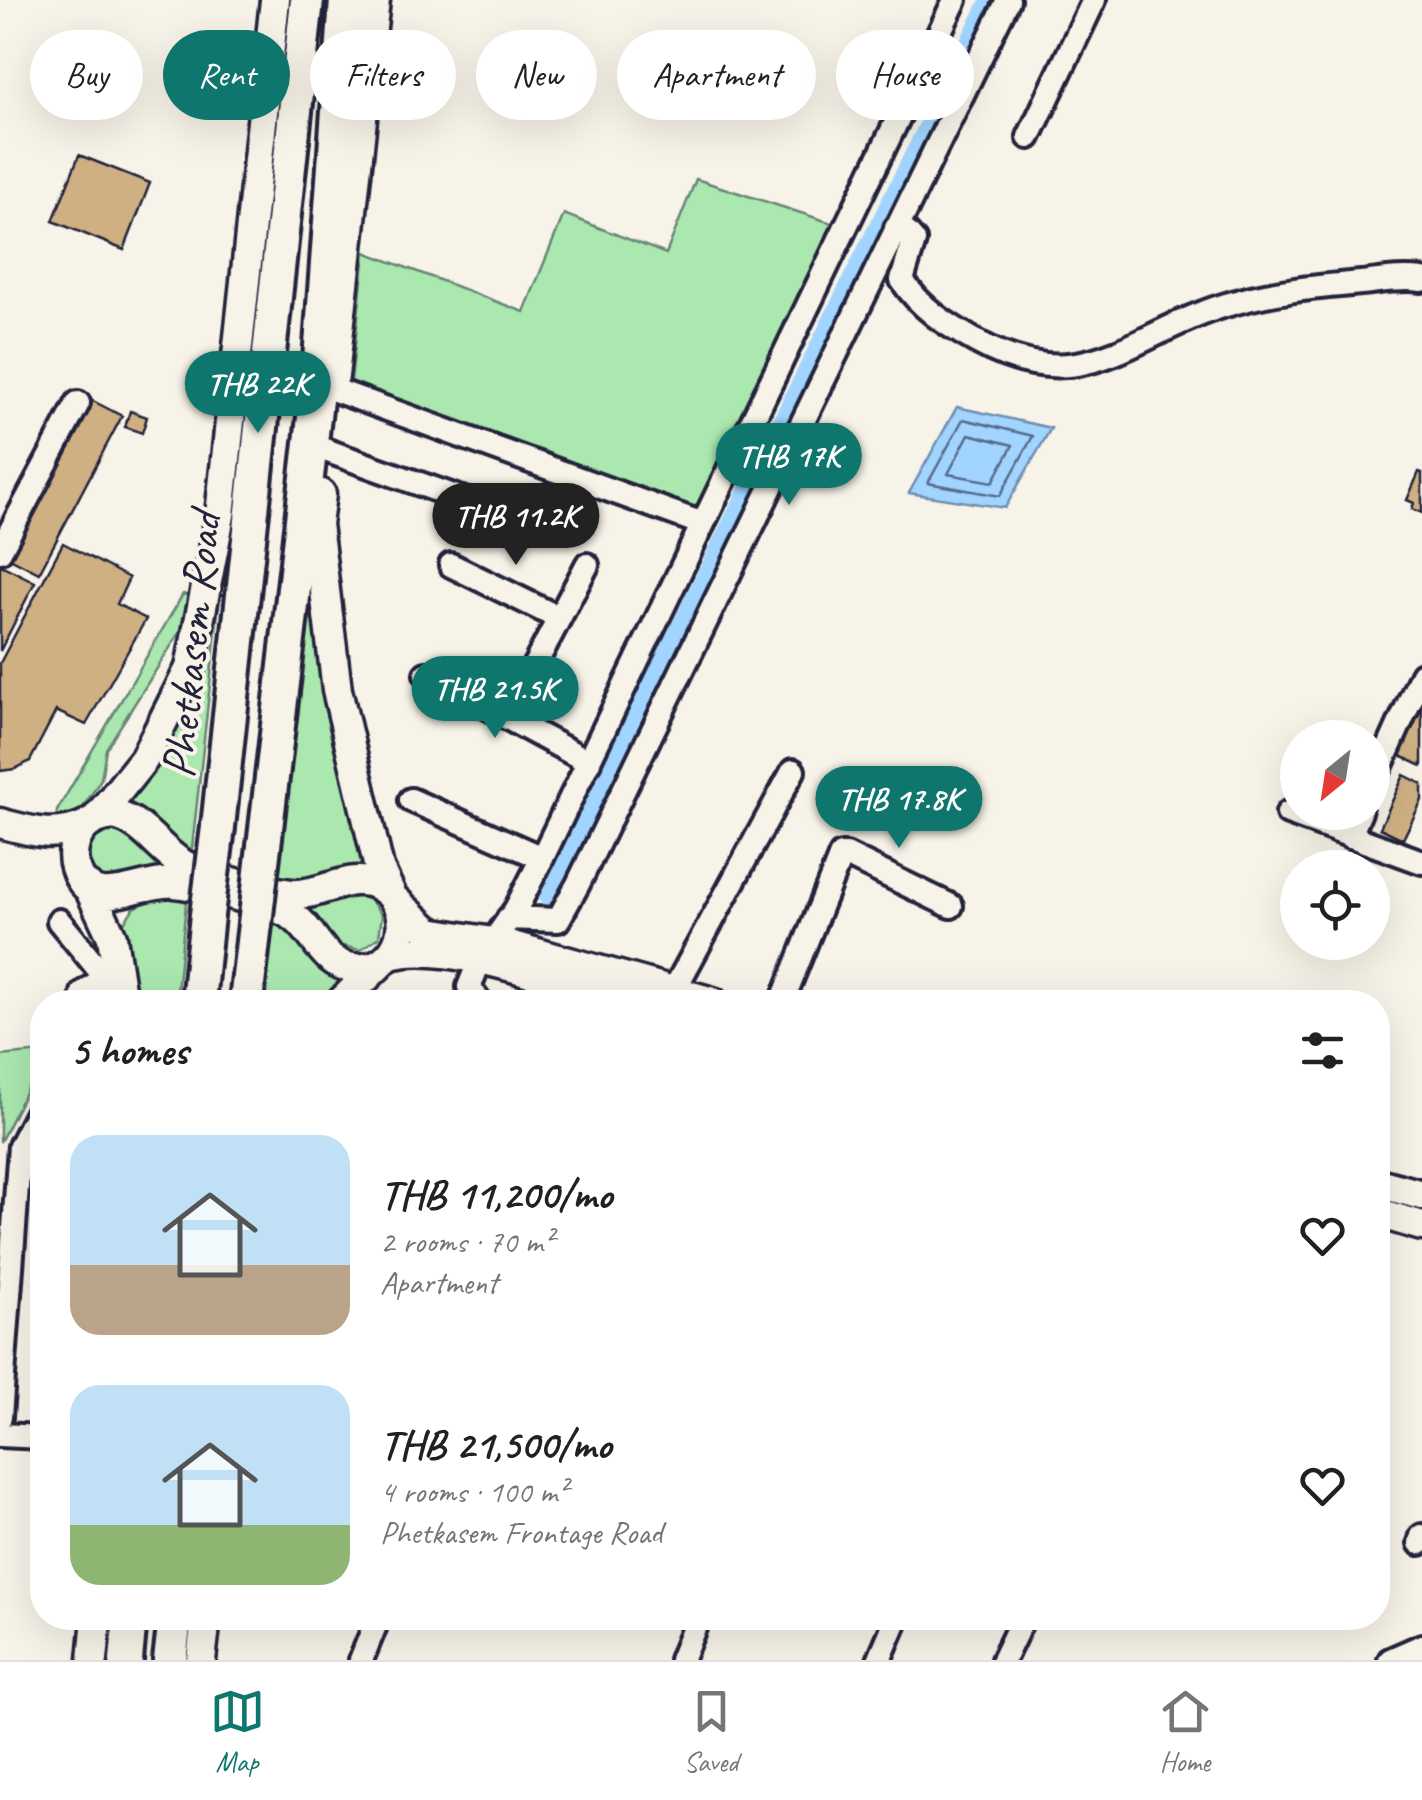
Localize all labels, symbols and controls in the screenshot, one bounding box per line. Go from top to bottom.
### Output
chip: Buy [30,30,143,120]
chip: Rent [163,30,290,120]
chip: Filters [310,30,456,120]
chip: New [476,30,597,120]
chip: Apartment [617,30,816,120]
chip: House [836,30,974,120]
pin: THB 22K [166,351,350,436]
text: THB 22K [207,363,309,404]
pin: THB 17K [697,423,881,508]
text: THB 17K [738,435,840,476]
pin: THB 11.2K [402,483,630,568]
text: THB 11.2K [454,495,578,536]
street label: Phetkasem Road [147,503,235,781]
pin: THB 21.5K [381,656,609,741]
text: THB 21.5K [434,668,556,709]
north arrow [1280,720,1390,830]
map controls [1280,720,1390,960]
pin: THB 17.8K [785,766,1013,851]
text: THB 17.8K [837,778,961,819]
button: locate [1280,850,1390,960]
icon: filters [1295,1023,1350,1078]
text: 5 homes [70,1024,188,1077]
text: THB 11,200/mo [380,1168,612,1221]
icon: home [150,1175,270,1295]
icon: heart [1295,1208,1350,1263]
text: 2 rooms · 70 m² [380,1221,553,1262]
text: Apartment [380,1262,498,1303]
text: THB 21,500/mo [380,1418,611,1471]
icon: home [150,1425,270,1545]
icon: heart [1295,1458,1350,1513]
text: 4 rooms · 100 m² [380,1471,567,1512]
text: Phetkasem Frontage Road [380,1512,662,1553]
tab: Map [210,1684,265,1779]
tab: Saved [684,1684,739,1779]
tab: Home [1158,1684,1213,1779]

